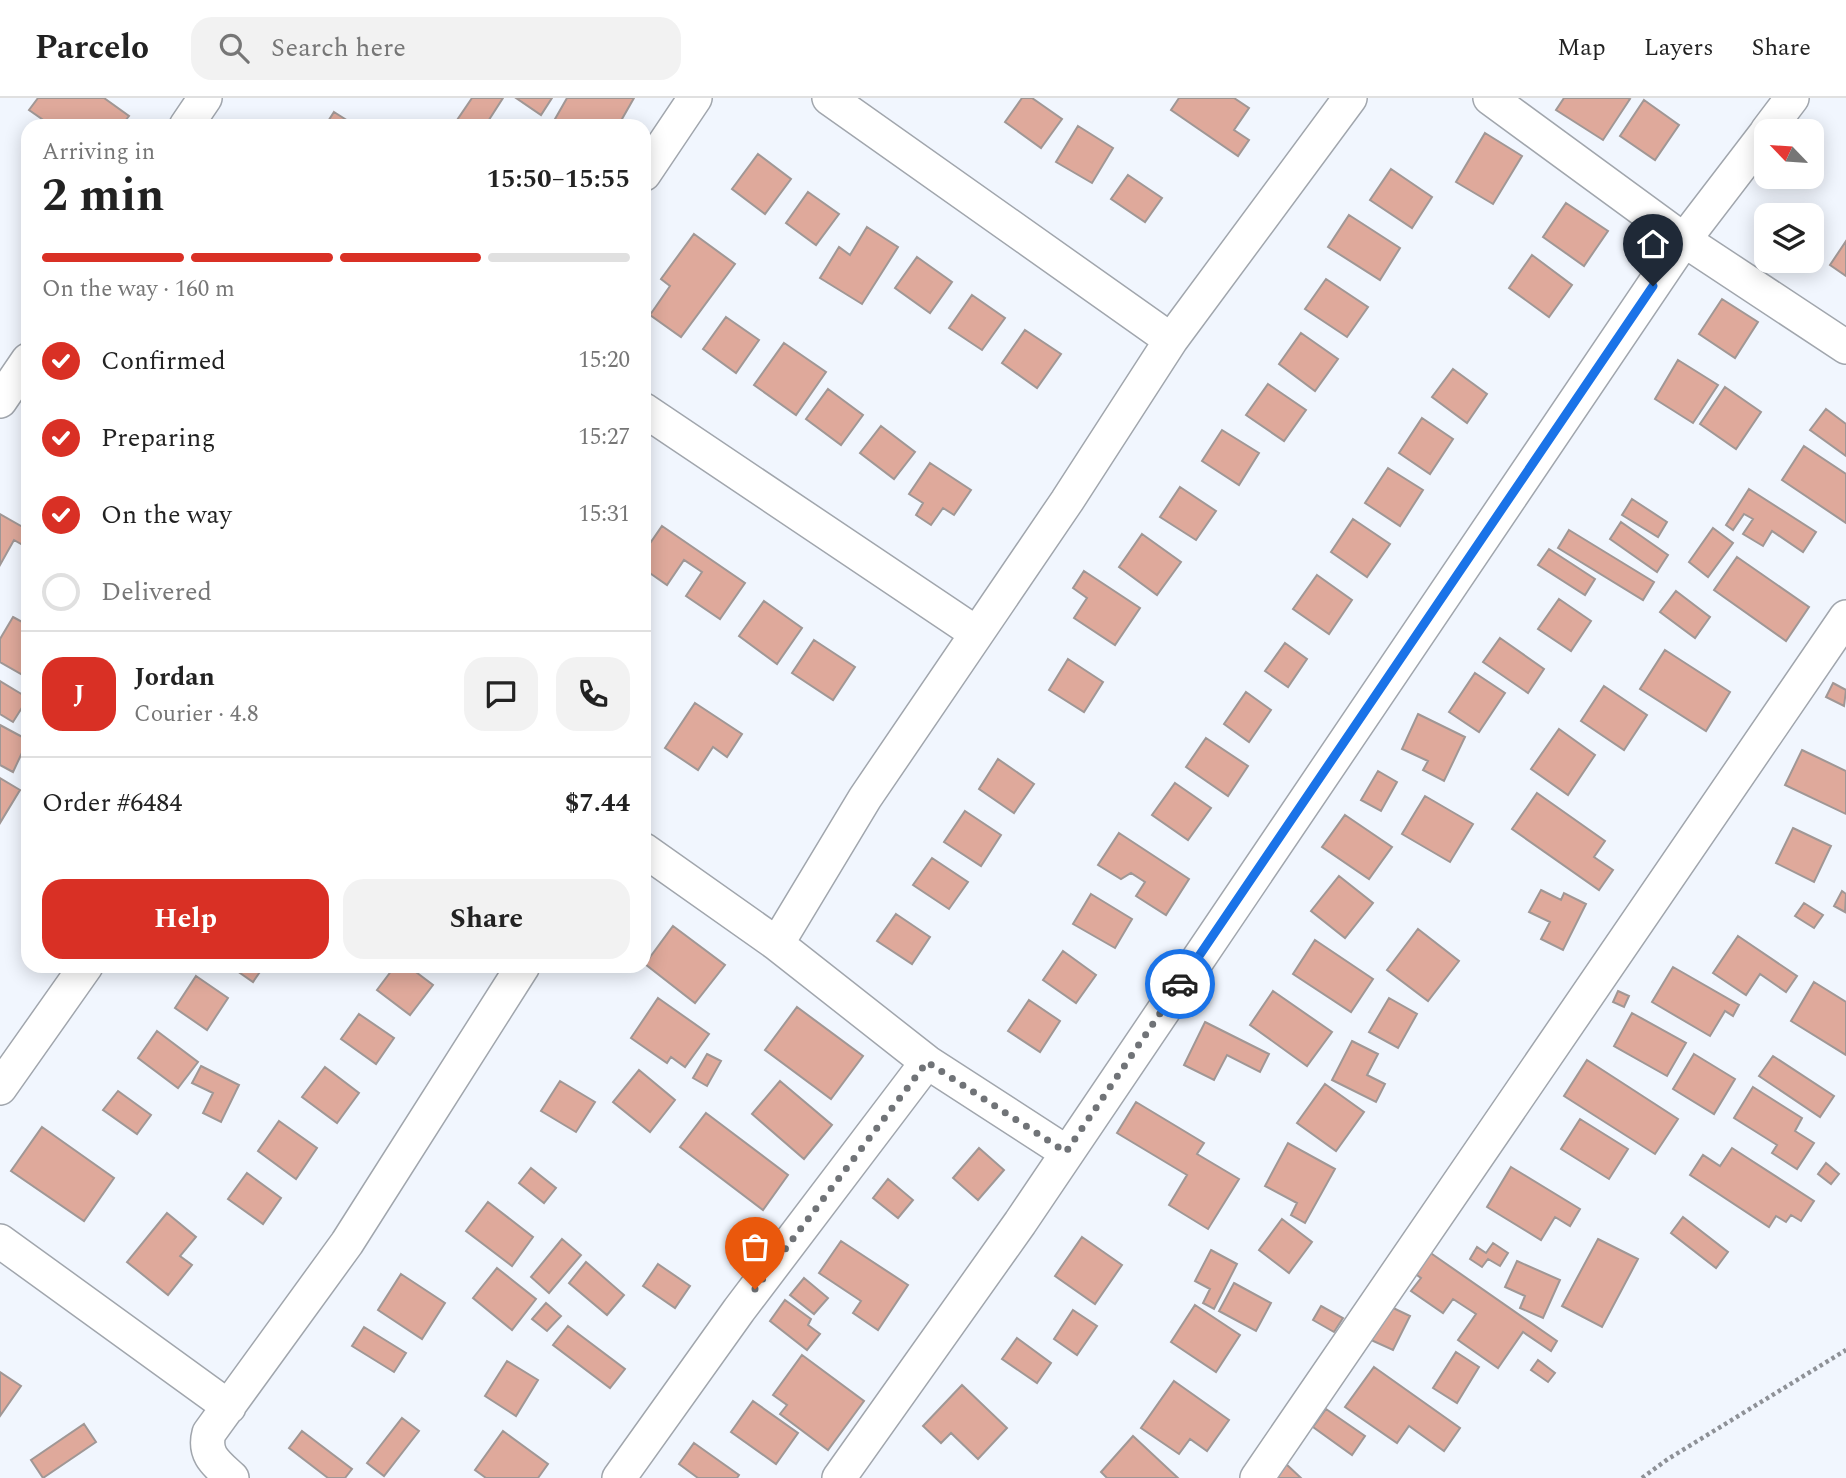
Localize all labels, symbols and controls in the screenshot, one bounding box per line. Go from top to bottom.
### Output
search box [191,17,681,80]
text: Parcelo [35,23,149,73]
text: Search here [271,28,406,68]
icon: search [215,29,253,67]
text: Map [1557,30,1606,66]
text: Layers [1644,30,1714,66]
text: Share [1752,30,1811,66]
north arrow [1754,119,1824,189]
map controls [1754,119,1824,273]
text: Arriving in [42,135,155,170]
text: 15:50–15:55 [486,159,630,199]
text: 2 min [42,161,164,231]
button: layers [1754,203,1824,273]
pin [1623,214,1683,286]
icon: home [1634,225,1672,263]
text: On the way · 160 m [42,272,235,307]
text: Confirmed [101,341,226,381]
icon: check [42,342,80,380]
text: 15:20 [578,343,630,378]
text: Preparing [101,418,215,458]
icon: check [42,419,80,457]
text: 15:27 [578,420,630,455]
text: On the way [101,495,232,535]
icon: check [42,496,80,534]
text: 15:31 [578,497,630,532]
text: Delivered [101,572,212,612]
text: Jordan [134,657,215,697]
button: chat [464,657,538,731]
button: phone [556,657,630,731]
text: J [73,674,85,714]
text: Courier · 4.8 [134,697,259,732]
text: Order #6484 [42,783,182,823]
text: $7.44 [565,783,630,823]
button: Help [42,879,329,959]
button: Share [343,879,630,959]
courier [1145,949,1215,1019]
icon: car [1161,965,1199,1003]
pin [725,1217,785,1289]
icon: bag [736,1228,774,1266]

